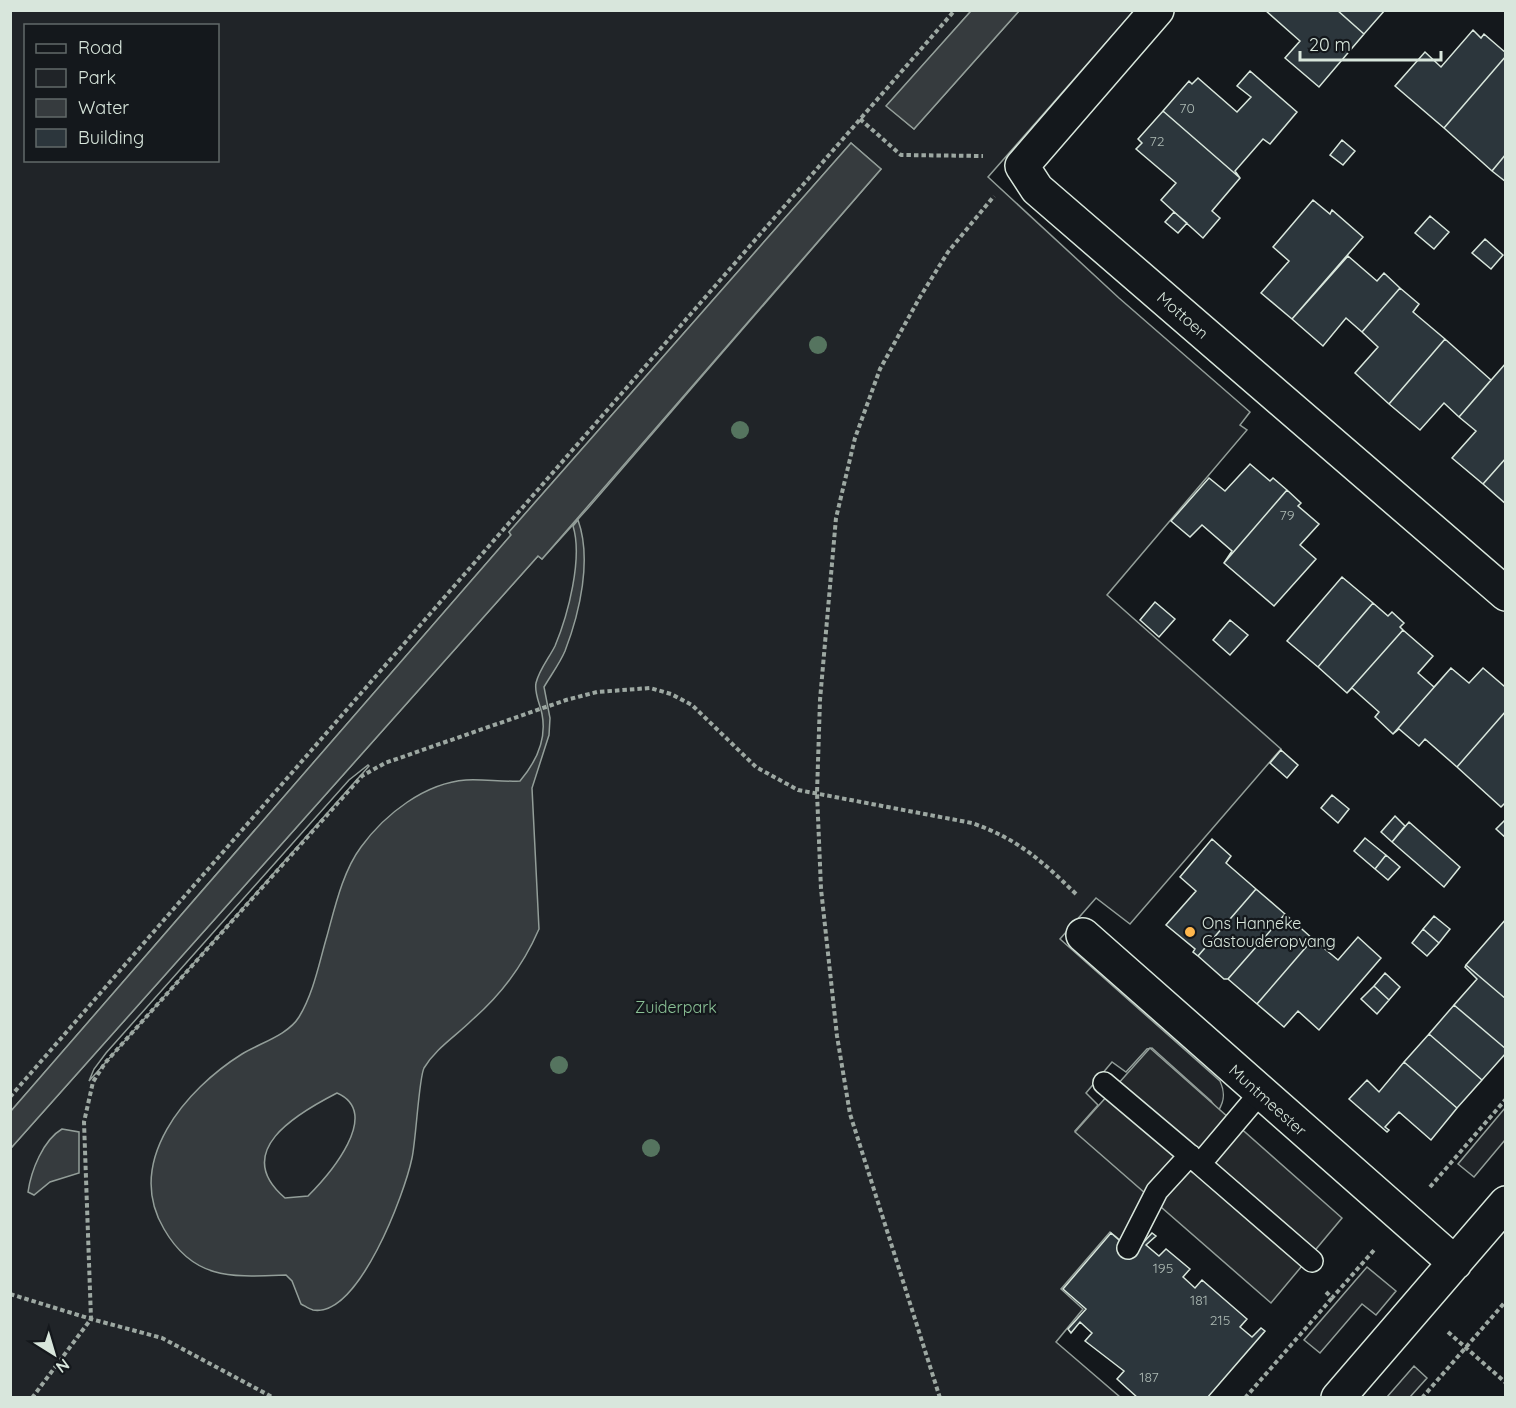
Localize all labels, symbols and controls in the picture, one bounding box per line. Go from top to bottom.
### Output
legend [24,24,219,162]
scale bar [1300,24,1441,62]
text: 20 m [1309,33,1351,56]
text: Road [78,36,123,59]
text: Park [78,66,116,89]
text: Water [78,96,129,119]
house number: 70 [1179,99,1195,117]
text: Building [78,126,144,149]
house number: 72 [1150,132,1165,150]
street label: Mottoen [1153,287,1213,343]
house number: 79 [1280,506,1295,524]
place label: Ons Hanneke Gastouderopvang [1202,913,1336,951]
marker: Ons Hanneke Gastouderopvang [1183,925,1197,939]
park label: Zuiderpark [635,997,717,1017]
street label: Muntmeester [1225,1060,1311,1140]
house number: 195 [1153,1259,1173,1277]
house number: 181 [1190,1291,1208,1309]
house number: 215 [1210,1311,1230,1329]
north arrow [24,1324,84,1384]
text: N [52,1354,74,1378]
house number: 187 [1139,1368,1159,1386]

